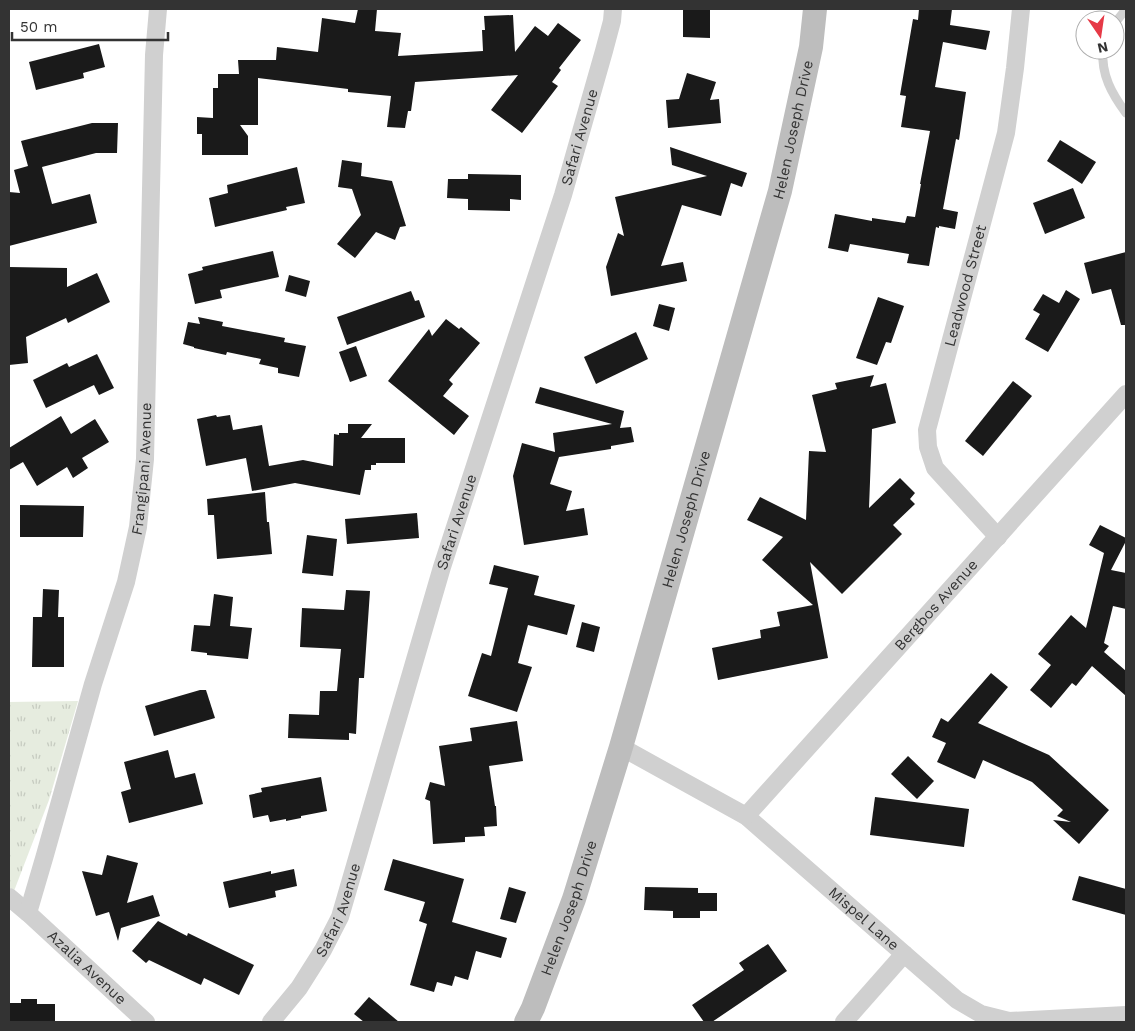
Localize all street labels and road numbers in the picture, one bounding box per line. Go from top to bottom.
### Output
street label: Helen Joseph Drive [769,59,817,202]
street label: Safari Avenue [557,87,602,188]
street label: Leadwood Street [941,222,990,349]
street label: Frangipani Avenue [127,402,155,537]
street label: Helen Joseph Drive [658,449,714,590]
street label: Safari Avenue [433,472,481,572]
street label: Bergbos Avenue [891,556,982,654]
street label: Helen Joseph Drive [537,838,601,978]
street label: Safari Avenue [312,861,364,961]
street label: Mispel Lane [825,883,903,954]
street label: Azalia Avenue [44,927,130,1008]

